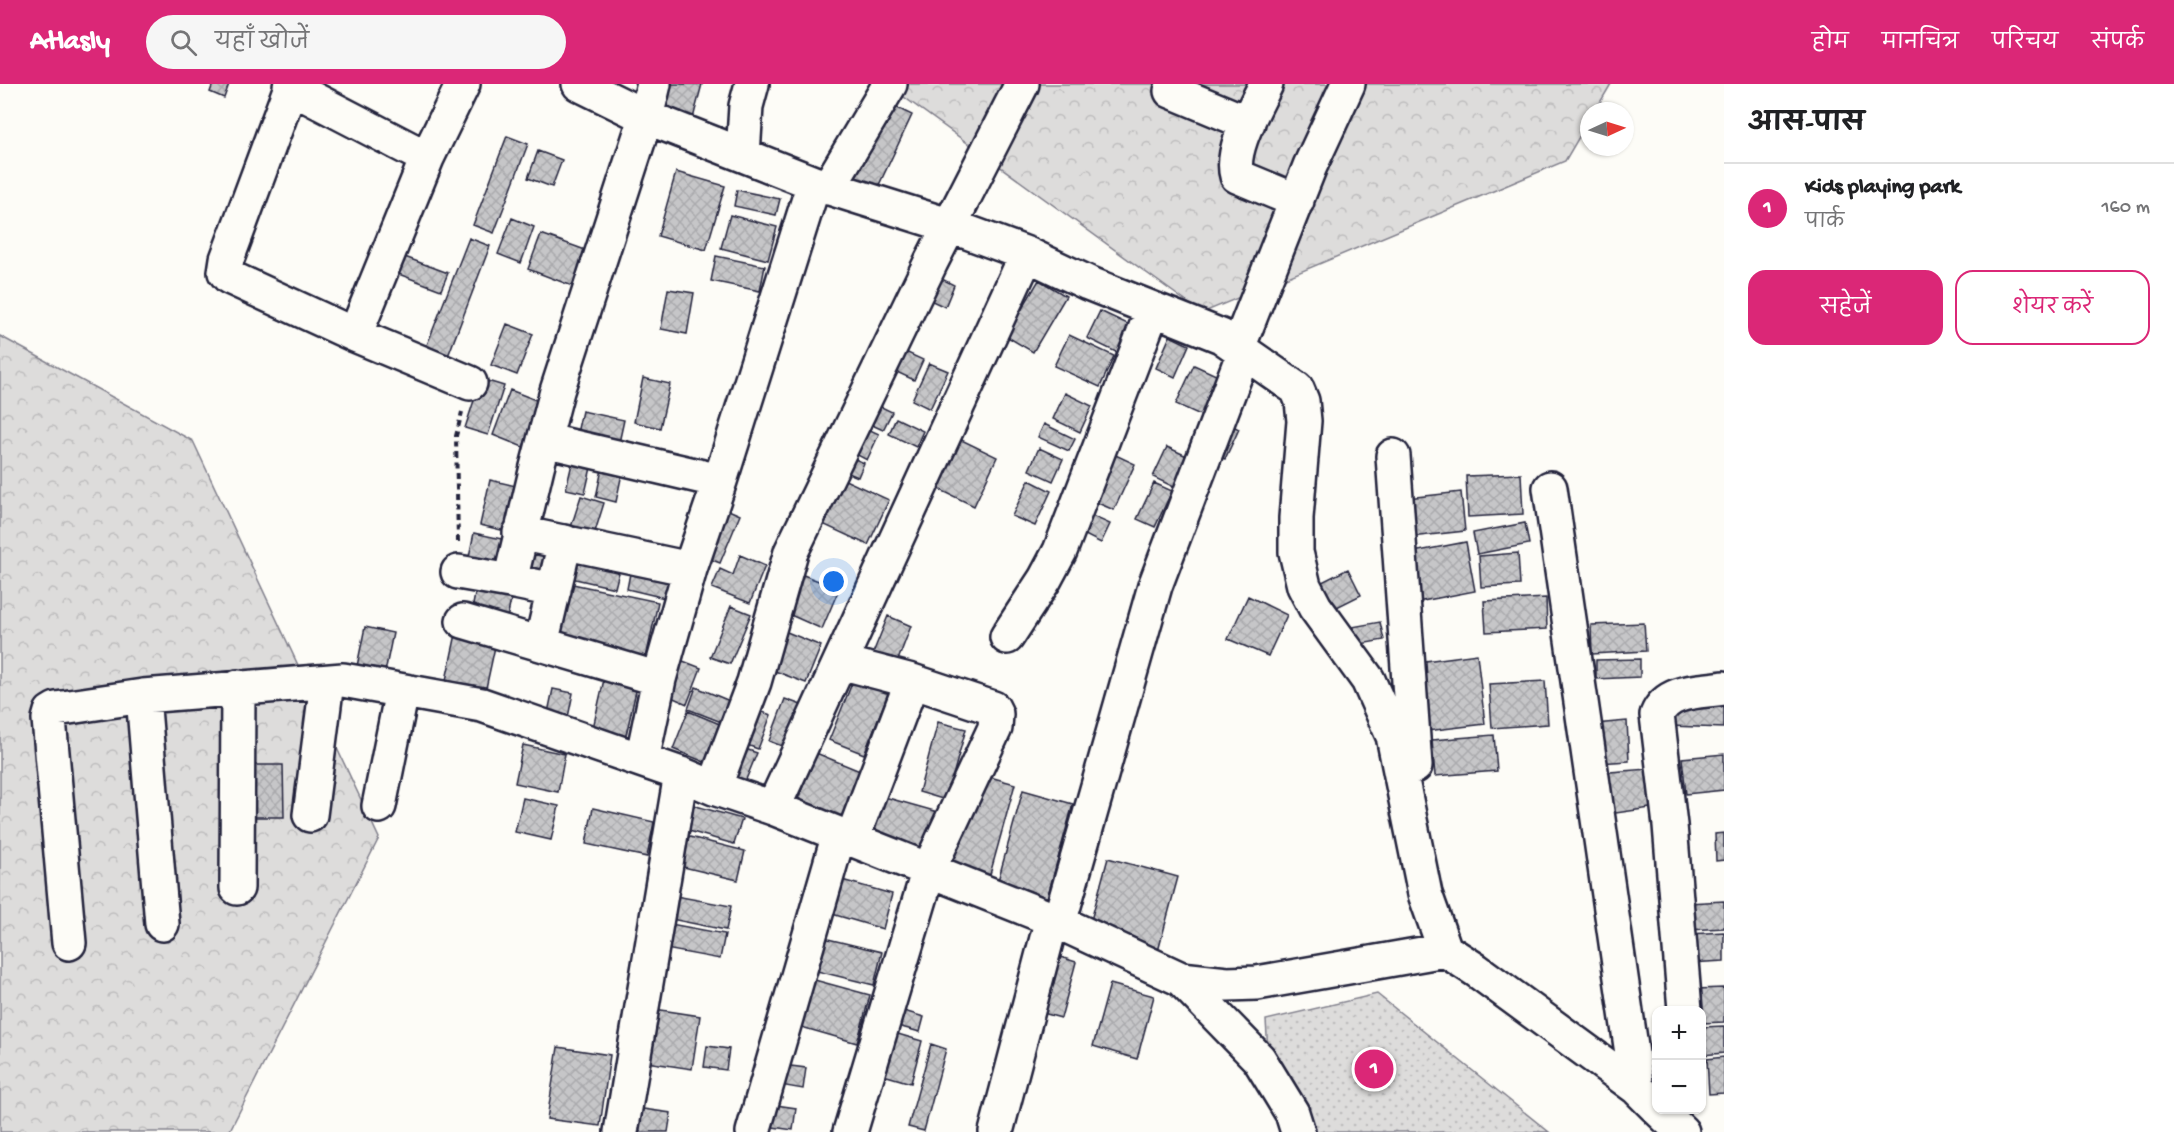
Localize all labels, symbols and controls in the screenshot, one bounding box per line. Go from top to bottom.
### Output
search box [146,15,566,69]
text: Atlasly [30,26,110,59]
icon: search [167,26,200,59]
text: यहाँ खोजें [215,31,309,57]
text: होम [1812,32,1849,57]
text: मानचित्र [1882,32,1959,57]
text: परिचय [1992,32,2058,57]
text: संपर्क [2091,32,2144,57]
north arrow [1580,102,1634,156]
text: आस-पास [1748,110,1865,141]
text: Kids playing park [1805,175,1960,201]
text: 1 [1763,197,1772,220]
text: 160 m [2101,197,2150,220]
text: पार्क [1805,212,1844,235]
button: सहेजें [1748,270,1943,345]
button: शेयर करें [1955,270,2150,345]
your location [819,567,848,596]
map controls [1652,1006,1706,1114]
button: + [1652,1006,1706,1060]
pin: 1 [1354,1046,1394,1092]
button: − [1652,1060,1706,1114]

